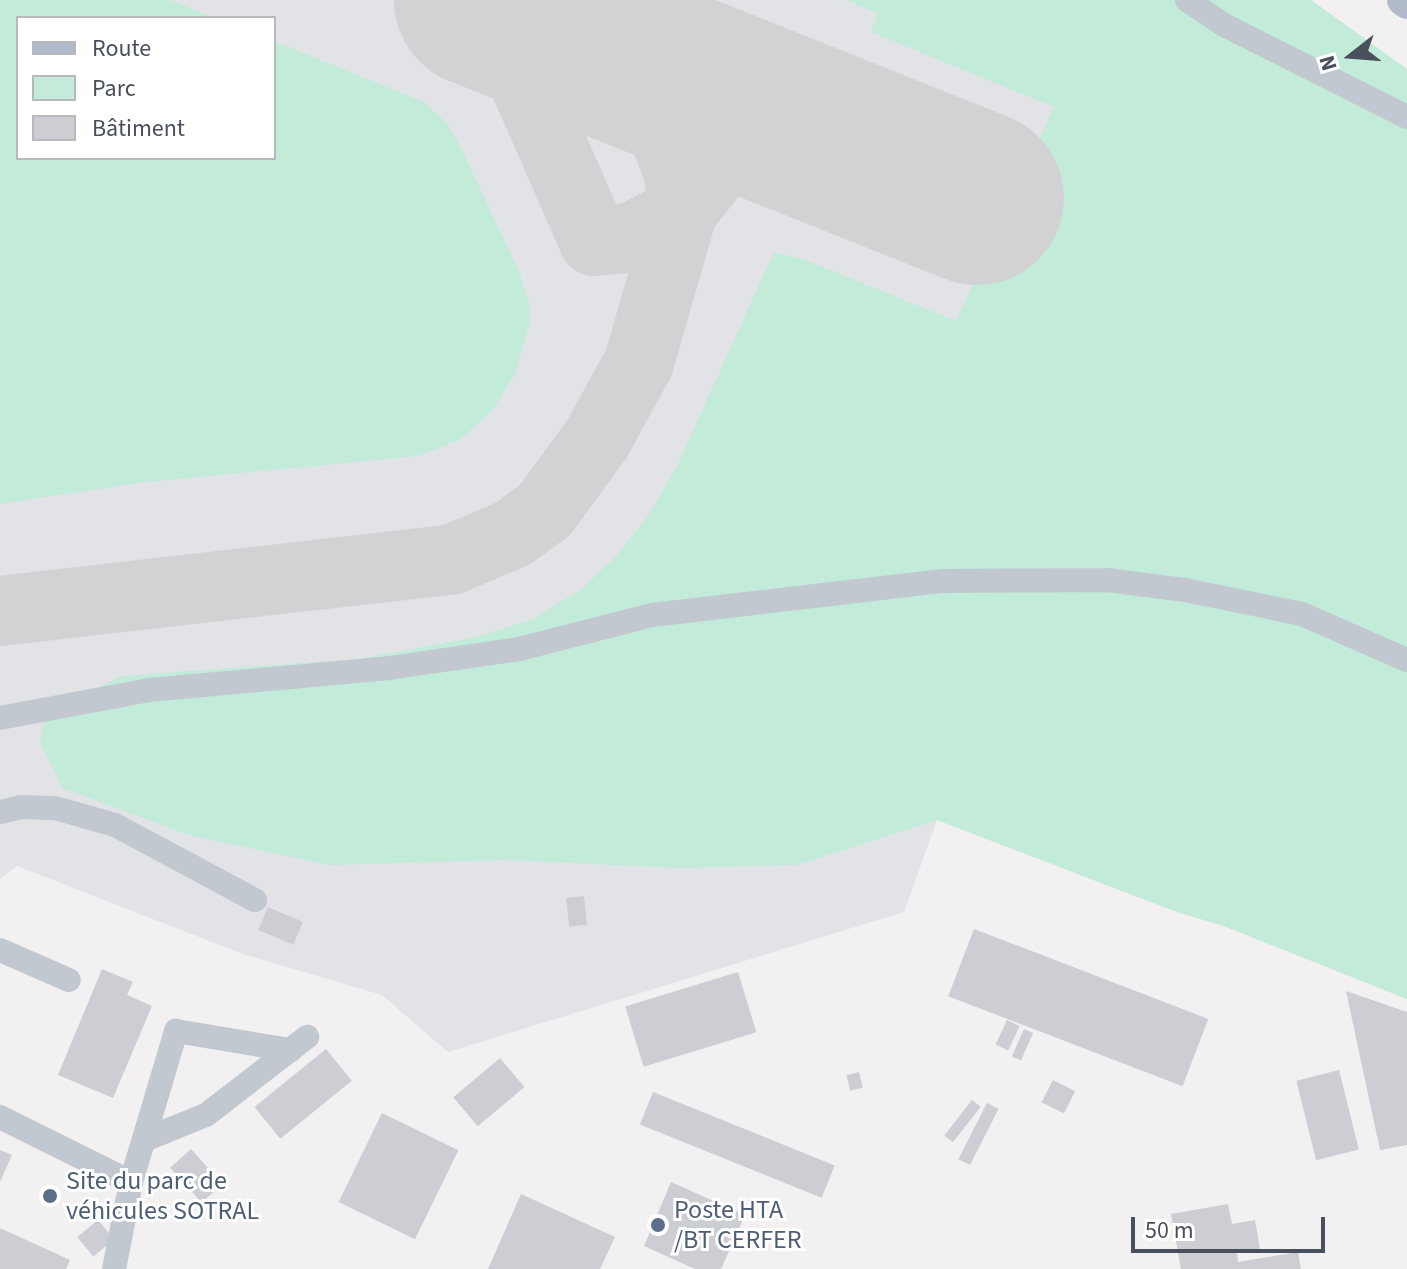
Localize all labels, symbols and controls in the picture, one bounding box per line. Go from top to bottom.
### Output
legend [16,16,276,160]
north arrow [1311,16,1391,96]
text: Route [92,31,151,66]
text: N [1311,51,1345,75]
text: Parc [92,71,136,106]
text: Bâtiment [92,111,185,146]
place label: Site du parc de véhicules SOTRAL [66,1165,259,1226]
marker: Site du parc de véhicules SOTRAL [41,1187,59,1205]
place label: Poste HTA /BT CERFER [674,1194,802,1256]
scale bar [1135,1201,1329,1251]
text: 50 m [1145,1213,1194,1248]
marker: Poste HTA /BT CERFER [649,1216,667,1234]

